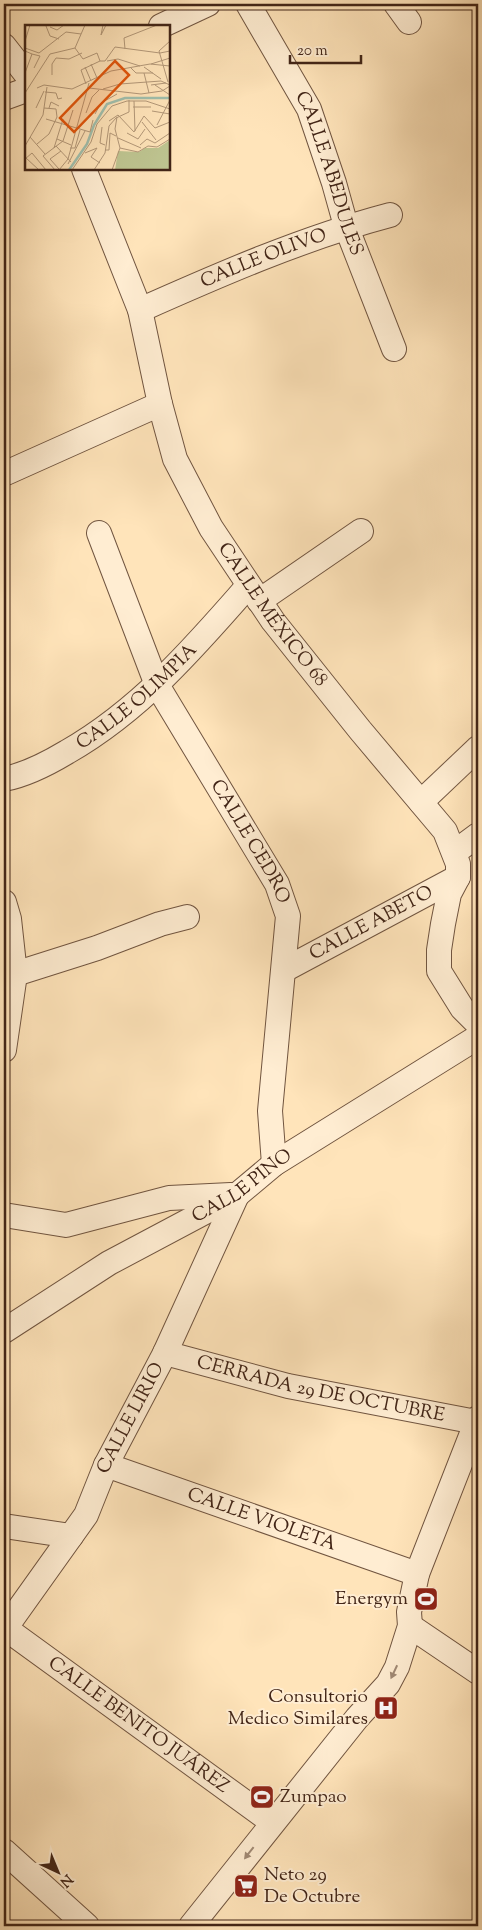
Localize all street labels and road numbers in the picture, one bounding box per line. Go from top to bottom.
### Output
street label: CALLE ABEDULES [288,86,370,260]
street label: CALLE OLIVO [196,222,330,295]
street label: CALLE MÉXICO 68 [211,537,334,693]
street label: CALLE OLIMPIA [71,637,204,757]
street label: CALLE CEDRO [204,774,296,907]
street label: CALLE ABETO [305,879,438,968]
street label: CALLE PINO [187,1142,297,1230]
street label: CERRADA 29 DE OCTUBRE [194,1349,448,1429]
street label: CALLE LIRIO [90,1358,171,1478]
street label: CALLE VIOLETA [183,1481,340,1558]
street label: CALLE BENITO JUÁREZ [42,1650,235,1800]

